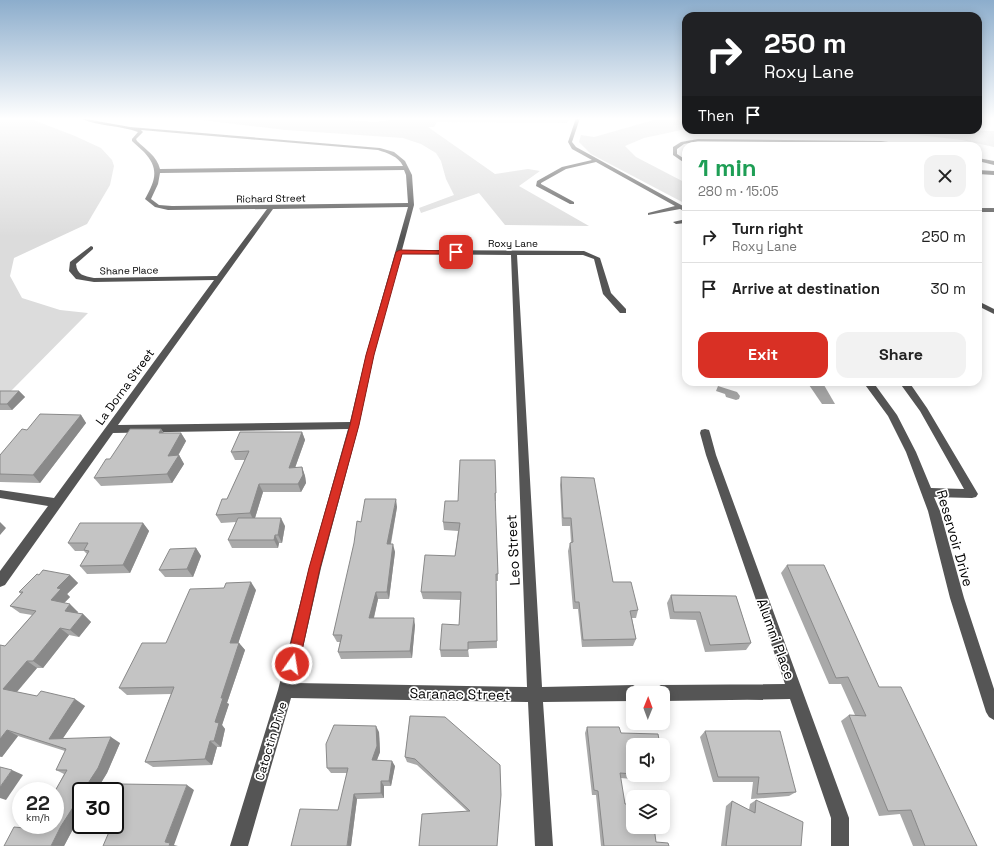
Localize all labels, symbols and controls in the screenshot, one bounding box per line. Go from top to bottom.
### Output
text: 250 m [764,25,847,61]
icon: right [698,28,750,80]
text: Roxy Lane [764,60,854,83]
icon: arrive [742,104,764,126]
text: Then [698,106,734,125]
text: 1 min [698,152,757,183]
button: close [924,155,966,197]
text: 280 m · 15:05 [698,183,779,200]
street label: Richard Street [236,191,306,206]
text: Turn right [732,219,803,238]
icon: right [698,226,720,248]
text: 250 m [922,227,966,246]
pin [439,235,473,269]
street label: Roxy Lane [488,237,538,250]
text: Roxy Lane [732,238,797,255]
icon: arrive [445,241,467,263]
street label: Shane Place [100,263,158,278]
icon: arrive [698,278,720,300]
text: Arrive at destination [732,279,880,298]
text: 30 m [931,279,966,298]
button: Exit [698,332,828,378]
button: Share [836,332,966,378]
street label: La Dorna Street [92,346,158,428]
street label: Reservoir Drive [933,488,977,588]
street label: Leo Street [502,514,524,586]
street label: Alumni Place [753,596,799,682]
position arrow [271,643,313,685]
street label: Saranac Street [409,684,511,704]
north arrow [626,686,670,730]
map controls [626,686,670,834]
street label: Catoctin Drive [251,700,291,782]
button: sound [626,738,670,782]
speed limit sign: 30 [72,782,124,834]
text: 22 [26,790,50,816]
button: layers [626,790,670,834]
text: km/h [26,811,50,824]

